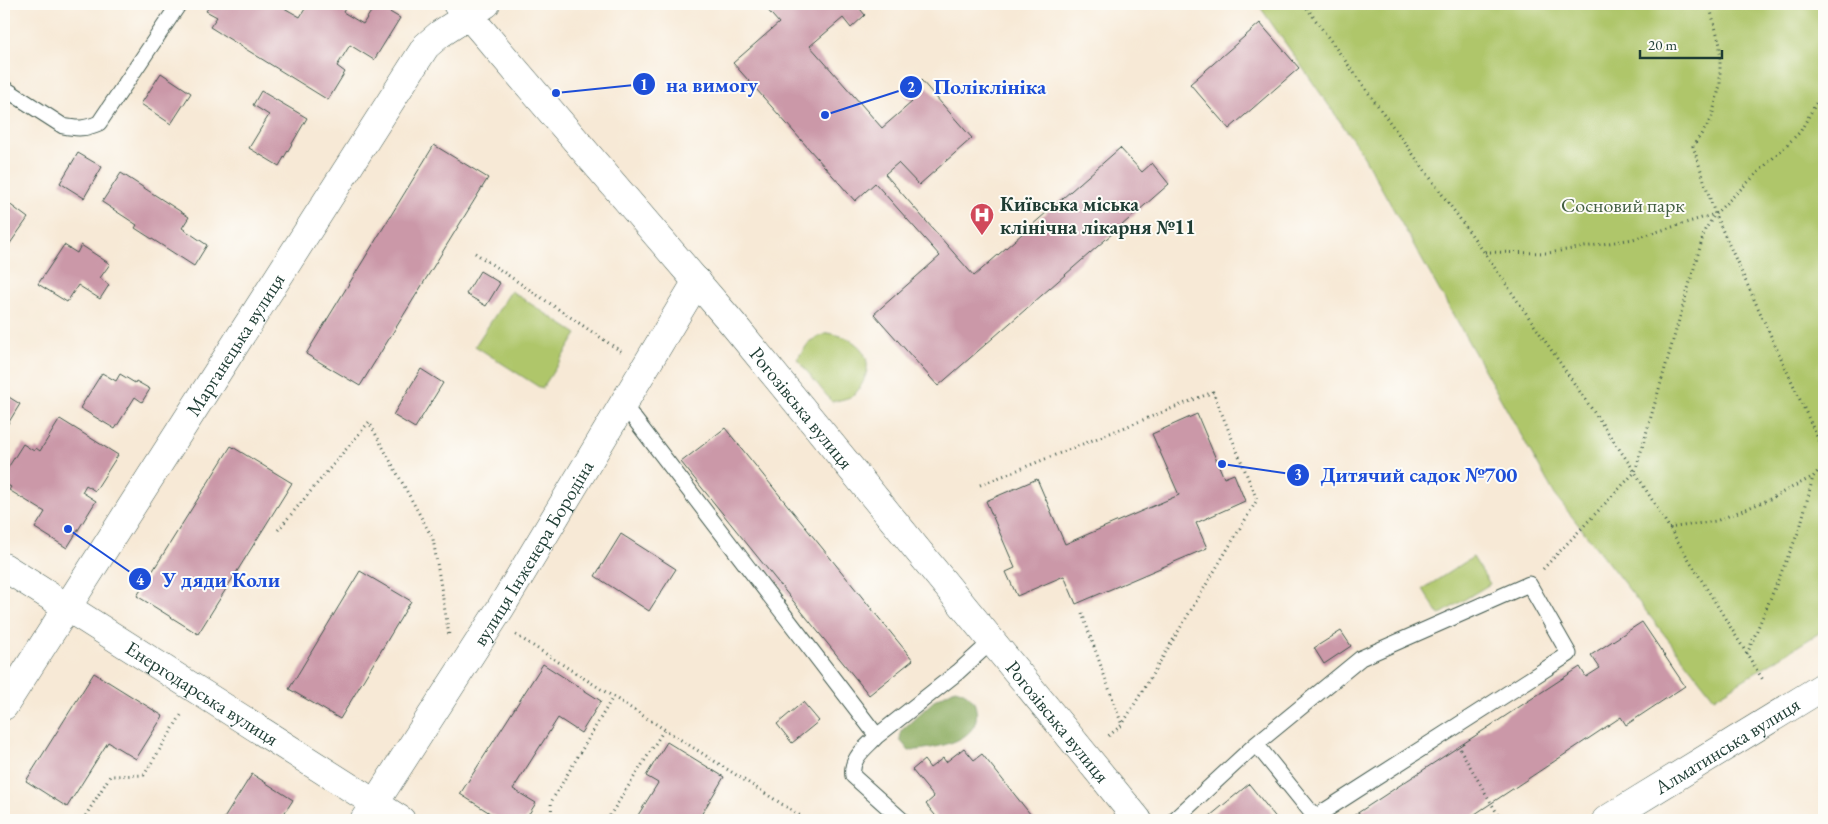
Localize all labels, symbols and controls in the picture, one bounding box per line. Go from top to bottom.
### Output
scale bar [1640,28,1723,60]
text: 20 m [1648,35,1677,54]
callout: на вимогу [631,66,768,102]
callout: Поліклініка [899,69,1056,105]
text: на вимогу [666,71,759,98]
text: Поліклініка [934,73,1047,100]
text: 1 [640,75,648,94]
text: 2 [907,77,915,96]
place label: Київська міська клінічна лікарня №11 [1000,191,1196,240]
park label: Сосновий парк [1561,192,1685,218]
hospital icon: Київська міська клінічна лікарня №11 [969,202,995,236]
street label: Марганецька вулиця [180,268,290,421]
street label: Рогозівська вулиця [744,341,859,474]
street label: вулиця Інженера Бородіна [467,455,599,651]
callout: Дитячий садок №700 [1286,457,1527,493]
text: Дитячий садок №700 [1321,461,1517,488]
text: 3 [1294,465,1302,484]
callout: У дяди Коли [127,561,290,597]
text: У дяди Коли [161,566,280,593]
text: 4 [136,570,145,589]
street label: Енергодарська вулиця [121,635,284,752]
street label: Рогозівська вулиця [1000,655,1115,788]
street label: Алматинська вулиця [1649,691,1804,801]

